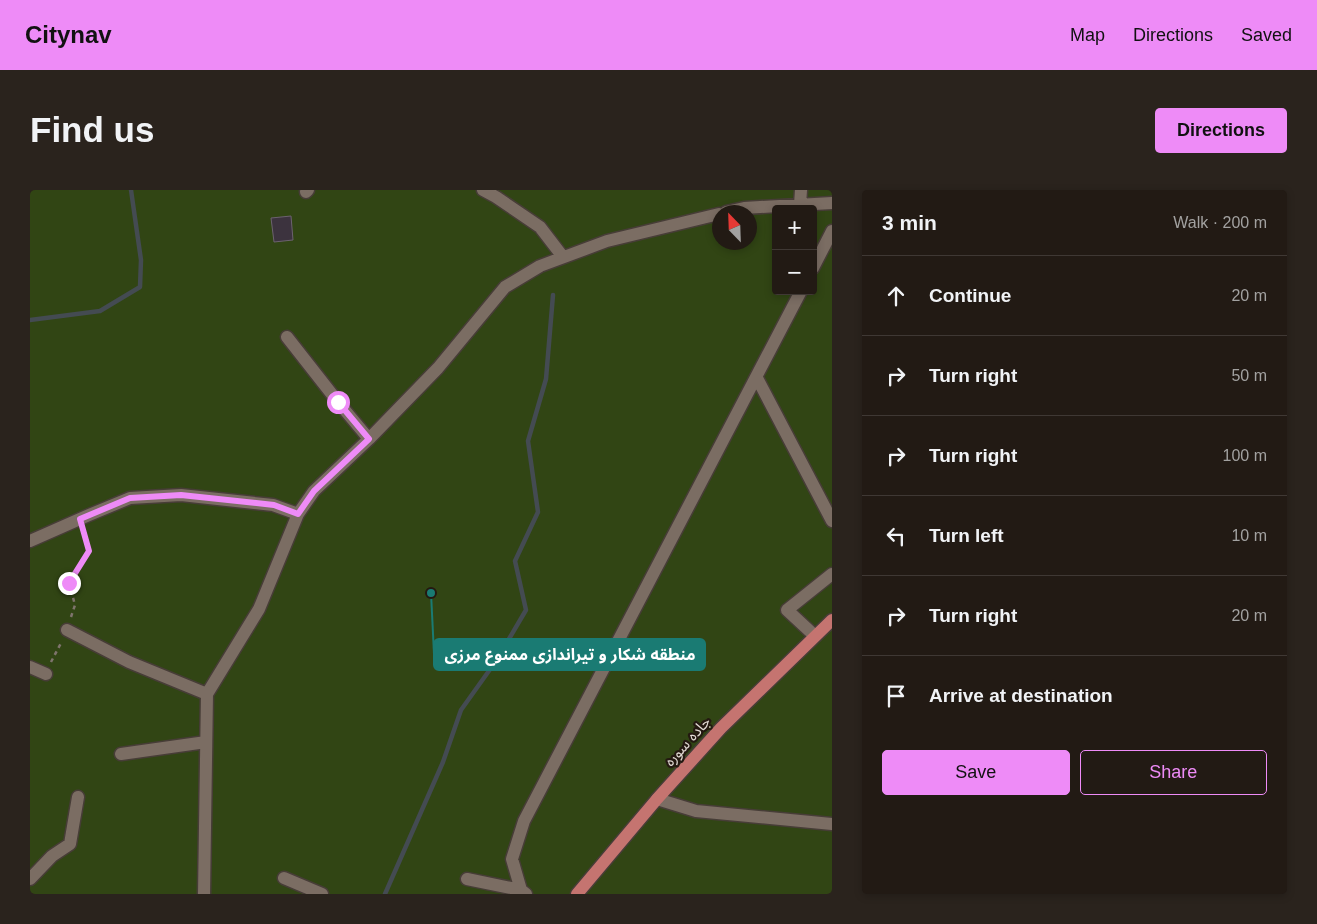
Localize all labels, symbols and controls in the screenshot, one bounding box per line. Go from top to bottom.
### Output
text: Citynav [25,21,112,48]
text: Map [1070,25,1105,45]
text: Directions [1133,25,1213,45]
text: Saved [1241,25,1292,45]
button: Directions [1155,108,1287,153]
text: Find us [30,110,154,149]
north arrow [712,205,757,250]
map controls [772,205,817,295]
button: + [772,205,817,250]
text: 3 min [882,211,937,234]
text: Walk · 200 m [1173,214,1267,231]
button: − [772,250,817,295]
icon: ahead [882,282,910,310]
text: Continue [929,285,1011,306]
text: 20 m [1231,287,1267,304]
icon: right [882,362,910,390]
text: Turn right [929,365,1017,386]
text: 50 m [1231,367,1267,384]
route start [327,391,350,414]
icon: right [882,442,910,470]
text: Turn right [929,445,1017,466]
text: 100 m [1223,447,1267,464]
icon: left [882,522,910,550]
text: Turn left [929,525,1004,546]
text: 10 m [1231,527,1267,544]
route end [58,572,81,595]
icon: right [882,602,910,630]
text: Turn right [929,605,1017,626]
text: 20 m [1231,607,1267,624]
callout: منطقه شکار و تیراندازی ممنوع مرزی [434,639,705,670]
text: منطقه شکار و تیراندازی ممنوع مرزی [444,646,696,666]
icon: arrive [882,682,910,710]
text: Arrive at destination [929,685,1113,706]
street label: جاده سوره [660,713,714,770]
button: Save [882,750,1070,795]
button: Share [1080,750,1267,795]

